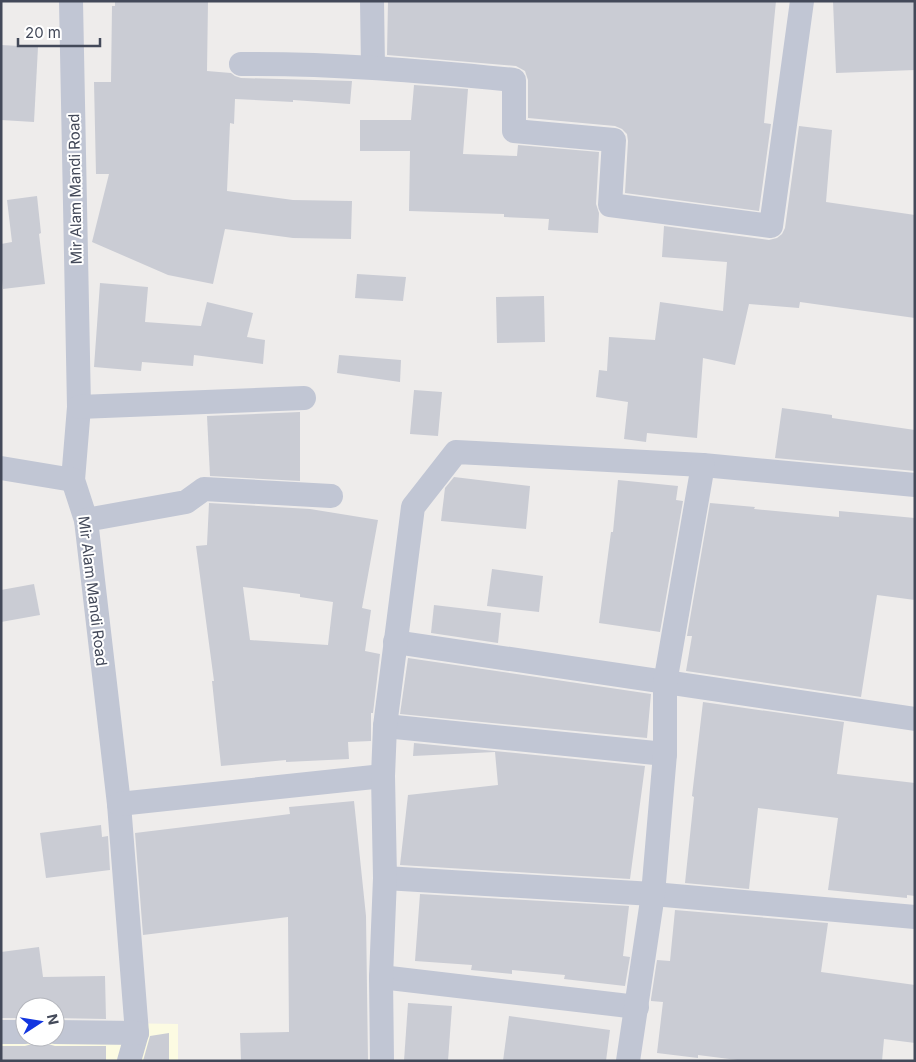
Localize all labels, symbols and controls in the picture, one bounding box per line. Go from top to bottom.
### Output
scale bar [18,15,100,47]
text: 20 m [25,23,61,42]
street label: Mir Alam Mandi Road [64,113,86,265]
street label: Mir Alam Mandi Road [74,515,112,667]
north arrow [15,997,65,1047]
text: N [44,1012,63,1026]

